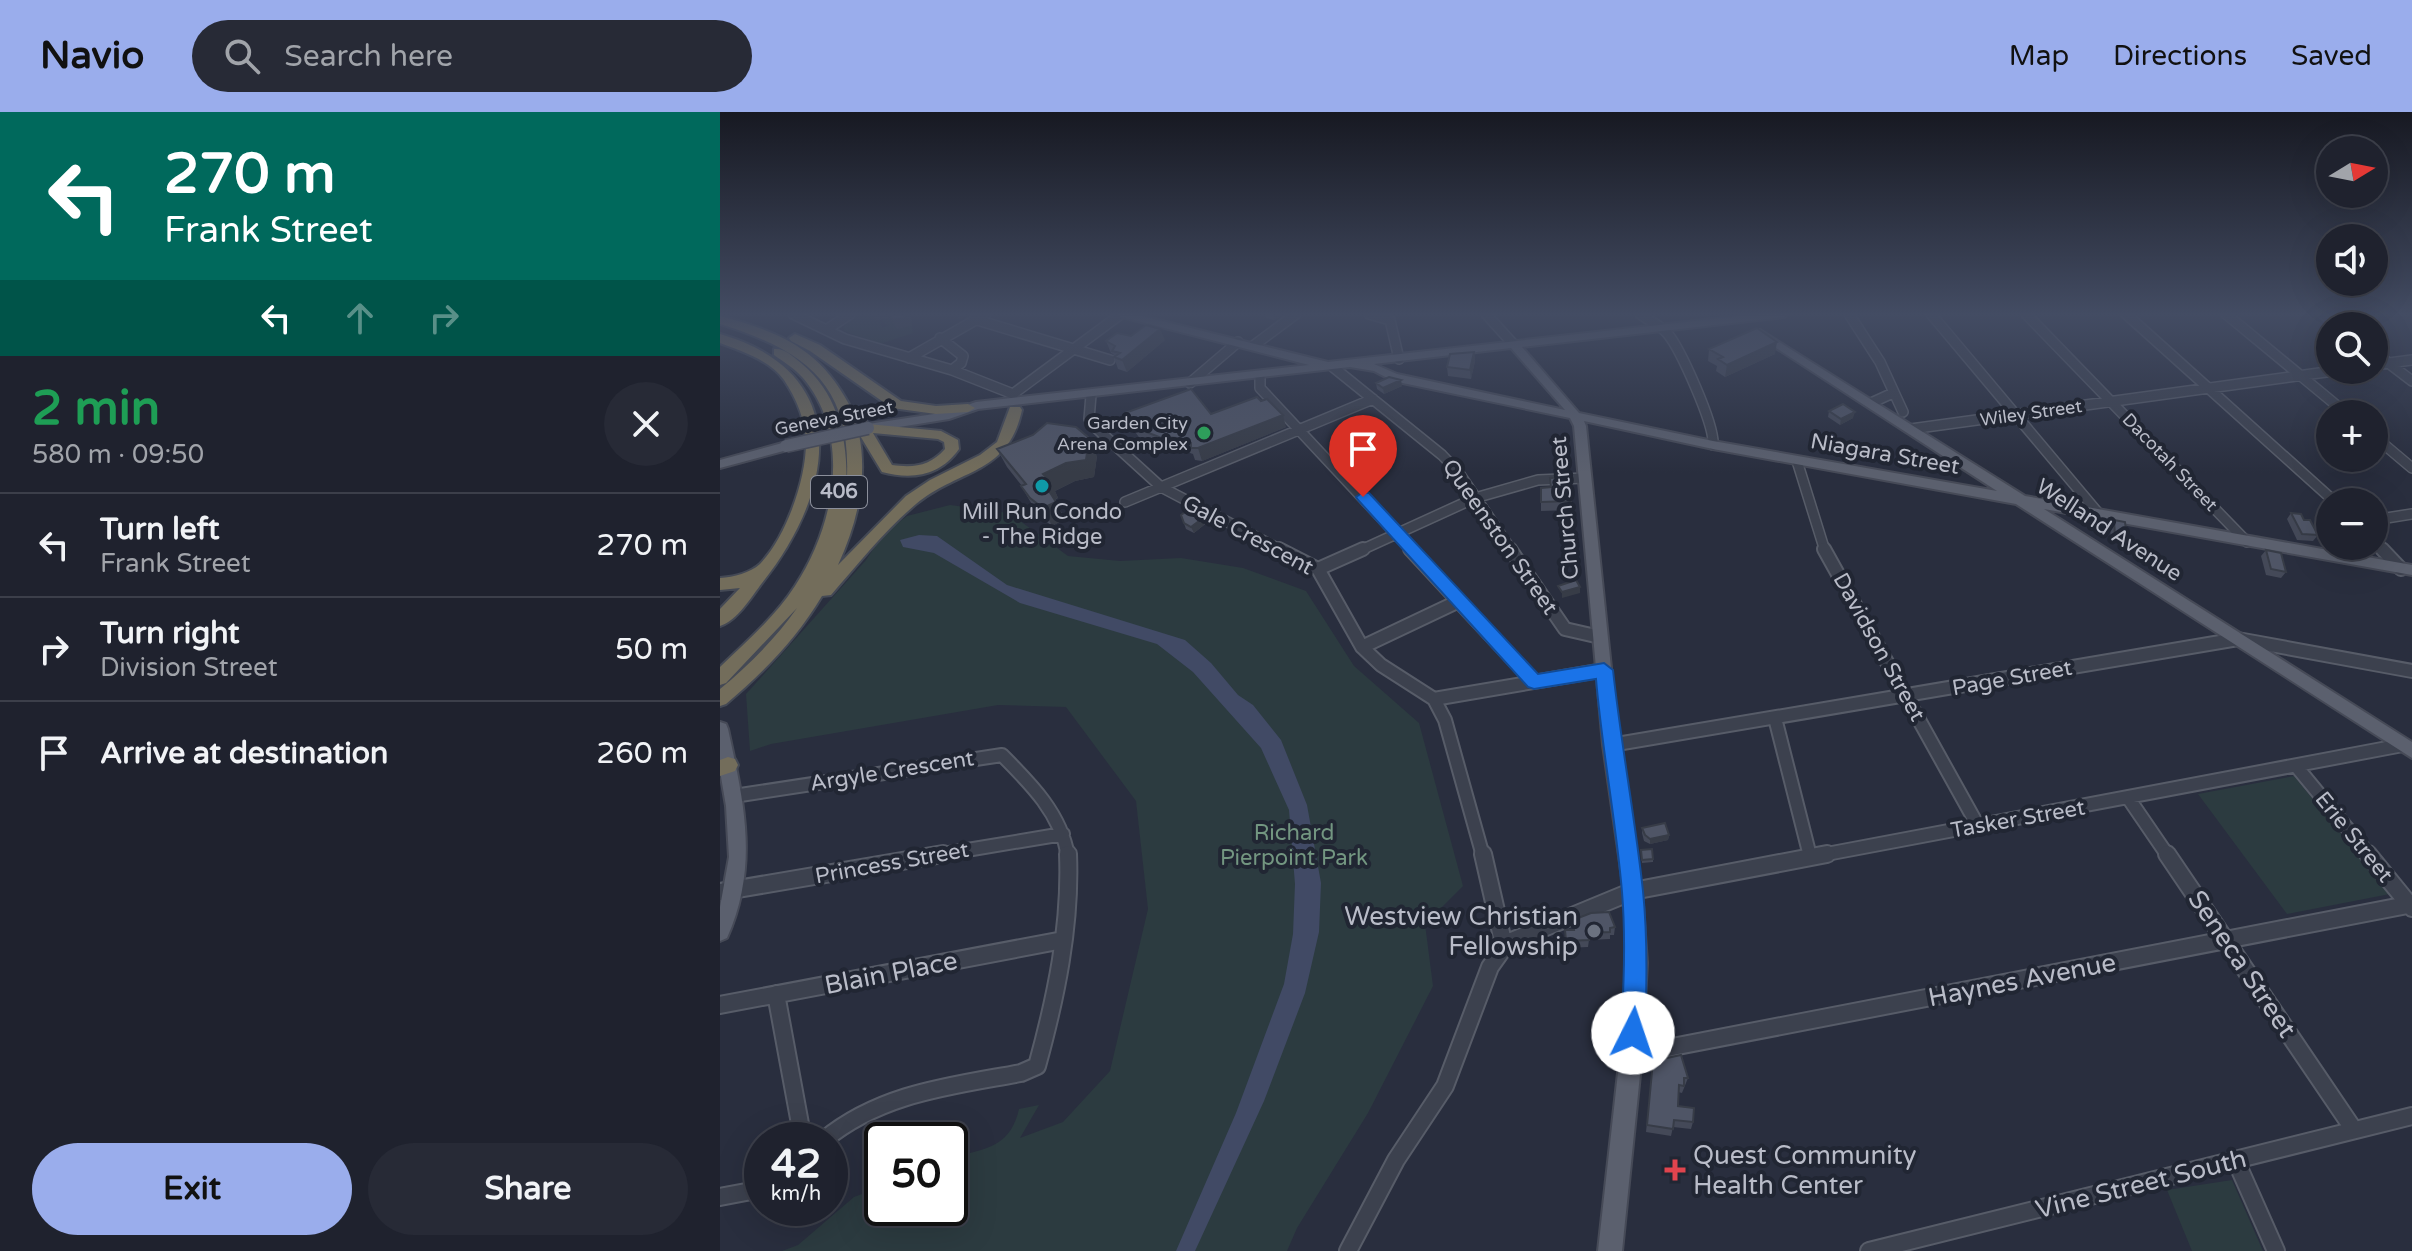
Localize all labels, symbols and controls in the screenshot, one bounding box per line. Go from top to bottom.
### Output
search box [192,20,752,92]
text: Navio [40,33,144,79]
icon: search [220,34,264,78]
text: Search here [284,38,453,75]
text: Map [2009,39,2069,73]
text: Directions [2113,39,2247,73]
text: Saved [2291,39,2372,73]
north arrow [2316,136,2388,208]
map controls [2316,136,2388,560]
text: 270 m [164,141,335,208]
icon: left [32,144,136,248]
text: Frank Street [164,209,373,252]
button: sound [2316,224,2388,296]
icon: left [254,296,298,340]
icon: ahead [338,296,382,340]
icon: right [422,296,466,340]
button: search [2316,312,2388,384]
text: 2 min [32,380,160,438]
button: close [604,382,688,466]
street label: Wiley Street [1979,395,2084,431]
street label: Geneva Street [773,396,895,440]
button: + [2316,400,2388,472]
street label: Dacotah Street [2118,408,2222,516]
place label: Garden City Arena Complex [1057,412,1188,455]
pin [1329,415,1397,497]
marker: Garden City Arena Complex [1195,424,1213,442]
icon: arrive [1341,427,1385,471]
street label: Niagara Street [1808,428,1962,480]
street label: Church Street [1546,435,1584,581]
text: 580 m · 09:50 [32,439,204,470]
street label: Queenston Street [1437,454,1563,620]
street label: Welland Avenue [2031,473,2187,587]
road number: 406 [811,476,867,508]
marker: Mill Run Condo - The Ridge [1033,477,1051,495]
button: − [2316,488,2388,560]
street label: Gale Crescent [1178,490,1318,580]
place label: Mill Run Condo - The Ridge [962,499,1122,550]
text: Turn left [100,511,219,548]
icon: left [32,523,76,567]
text: 270 m [596,527,688,564]
text: Frank Street [100,548,251,579]
street label: Davidson Street [1828,568,1930,726]
text: Turn right [100,615,240,652]
icon: right [32,627,76,671]
text: 50 m [615,631,688,668]
text: Division Street [100,652,278,683]
street label: Page Street [1950,655,2074,701]
icon: arrive [32,731,76,775]
text: Arrive at destination [100,735,388,772]
text: 260 m [596,735,688,772]
street label: Argyle Crescent [808,745,976,797]
street label: Erie Street [2310,787,2398,887]
street label: Tasker Street [1949,794,2087,844]
park label: Richard Pierpoint Park [1220,820,1368,871]
street label: Princess Street [813,837,971,889]
street label: Seneca Street [2181,885,2303,1044]
place label: Westview Christian Fellowship [1344,901,1578,962]
marker: Westview Christian Fellowship [1585,922,1603,940]
street label: Blain Place [822,945,960,1001]
street label: Haynes Avenue [1925,947,2119,1013]
position arrow [1591,991,1675,1075]
speed limit sign: 50 [864,1122,968,1226]
text: 42 [771,1140,821,1188]
place label: Quest Community Health Center [1693,1140,1917,1201]
button: Exit [32,1143,352,1235]
button: Share [368,1143,688,1235]
street label: Vine Street South [2032,1143,2250,1225]
marker: Quest Community Health Center [1664,1159,1686,1181]
text: km/h [771,1182,821,1206]

